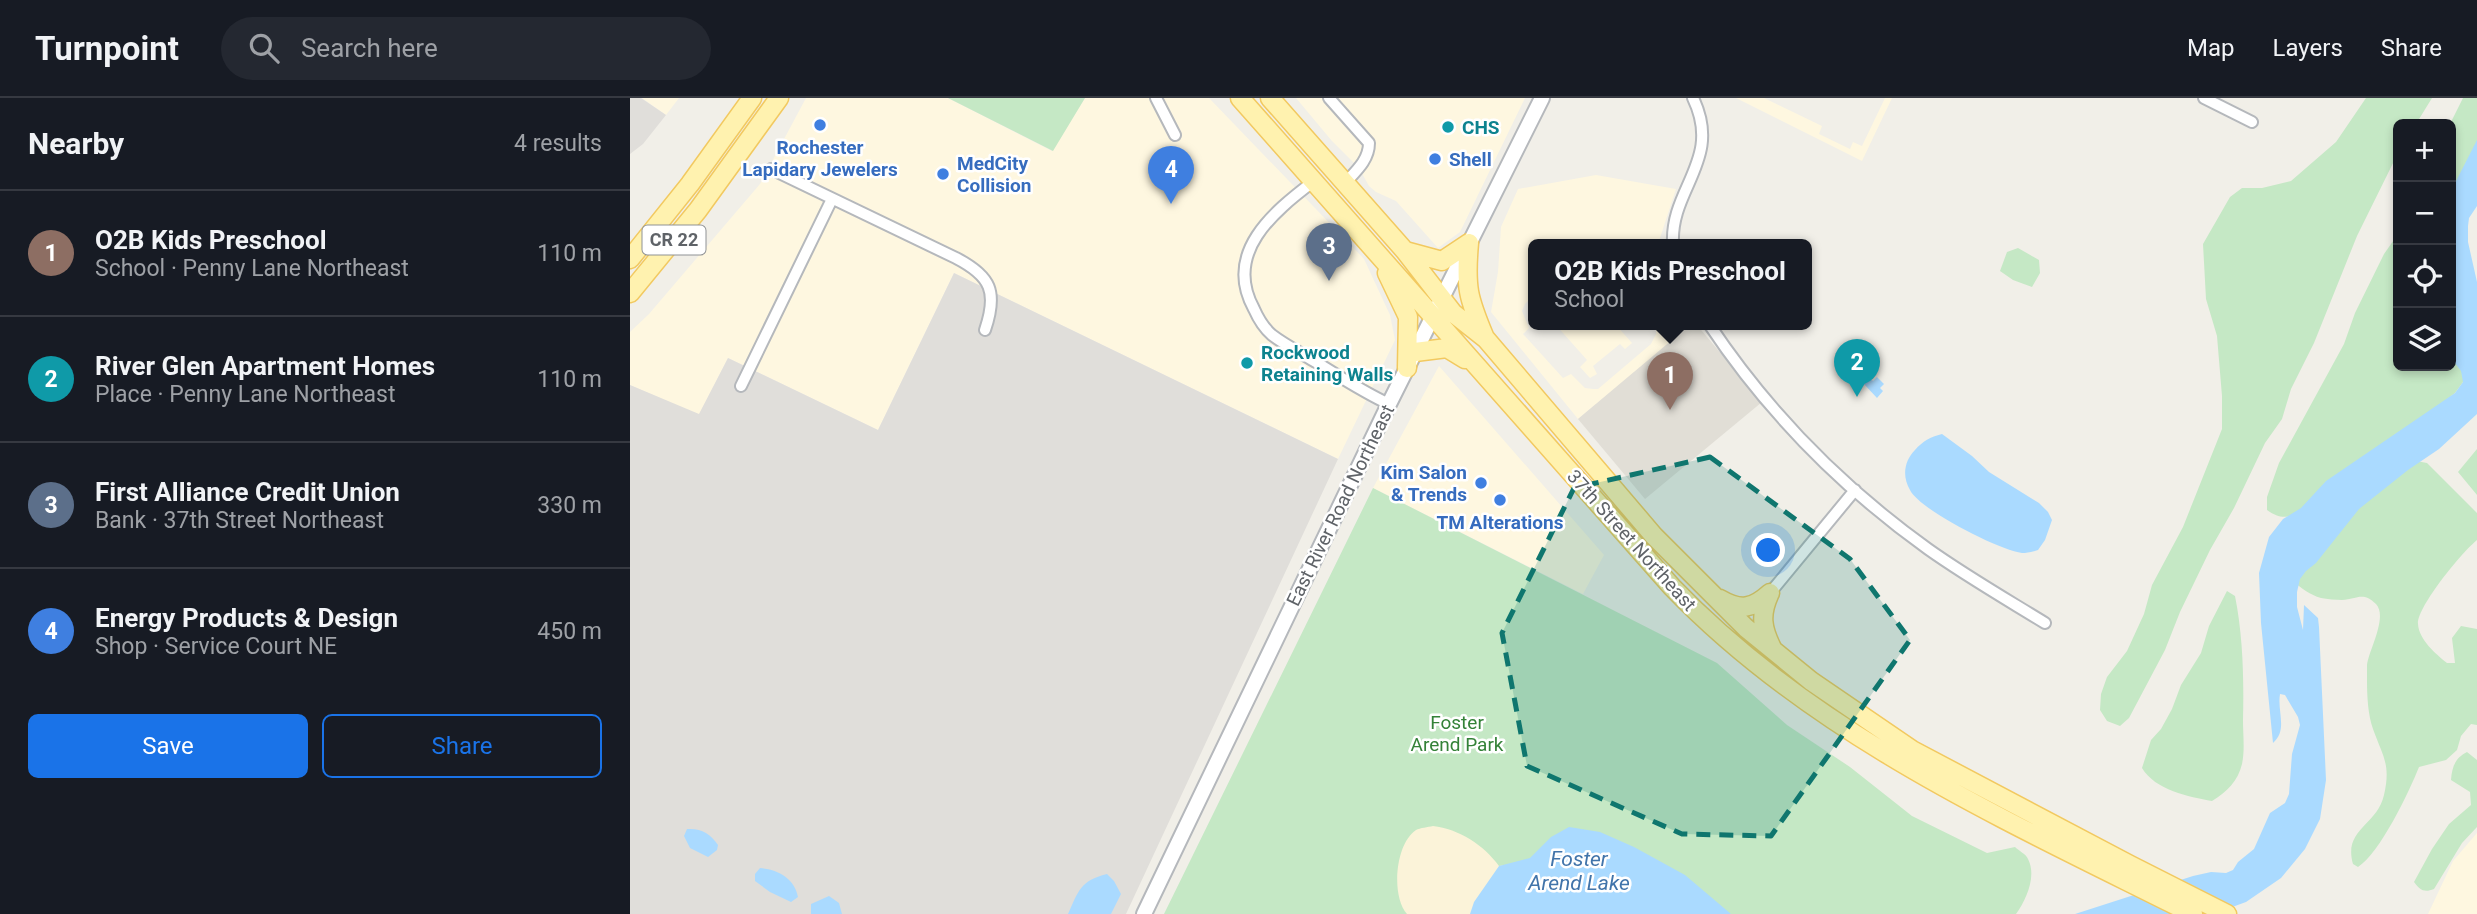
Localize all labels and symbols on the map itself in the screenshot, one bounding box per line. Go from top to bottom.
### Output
place label: CHS [1462,116,1500,139]
marker: Rochester Lapidary Jewelers [812,117,828,133]
marker: CHS [1440,119,1456,135]
place label: Rochester Lapidary Jewelers [742,136,898,181]
pin: 4 [1148,146,1194,204]
place label: Shell [1449,148,1492,171]
marker: Shell [1427,151,1443,167]
place label: MedCity Collision [957,152,1031,197]
marker: MedCity Collision [935,166,951,182]
pin: 3 [1306,223,1352,281]
road number: CR 22 [642,225,706,254]
pin: 2 [1834,339,1880,397]
place label: Rockwood Retaining Walls [1261,341,1394,386]
pin: 1 [1647,352,1693,410]
marker: Rockwood Retaining Walls [1239,355,1255,371]
street label: East River Road Northeast [1282,401,1399,610]
place label: Kim Salon & Trends [1380,461,1467,506]
street label: 37th Street Northeast [1562,465,1701,616]
marker: Kim Salon & Trends [1473,475,1489,491]
marker: TM Alterations [1492,492,1508,508]
place label: TM Alterations [1436,511,1564,534]
your location [1751,533,1785,567]
park label: Foster Arend Park [1411,711,1504,756]
water label: Foster Arend Lake [1527,847,1630,895]

